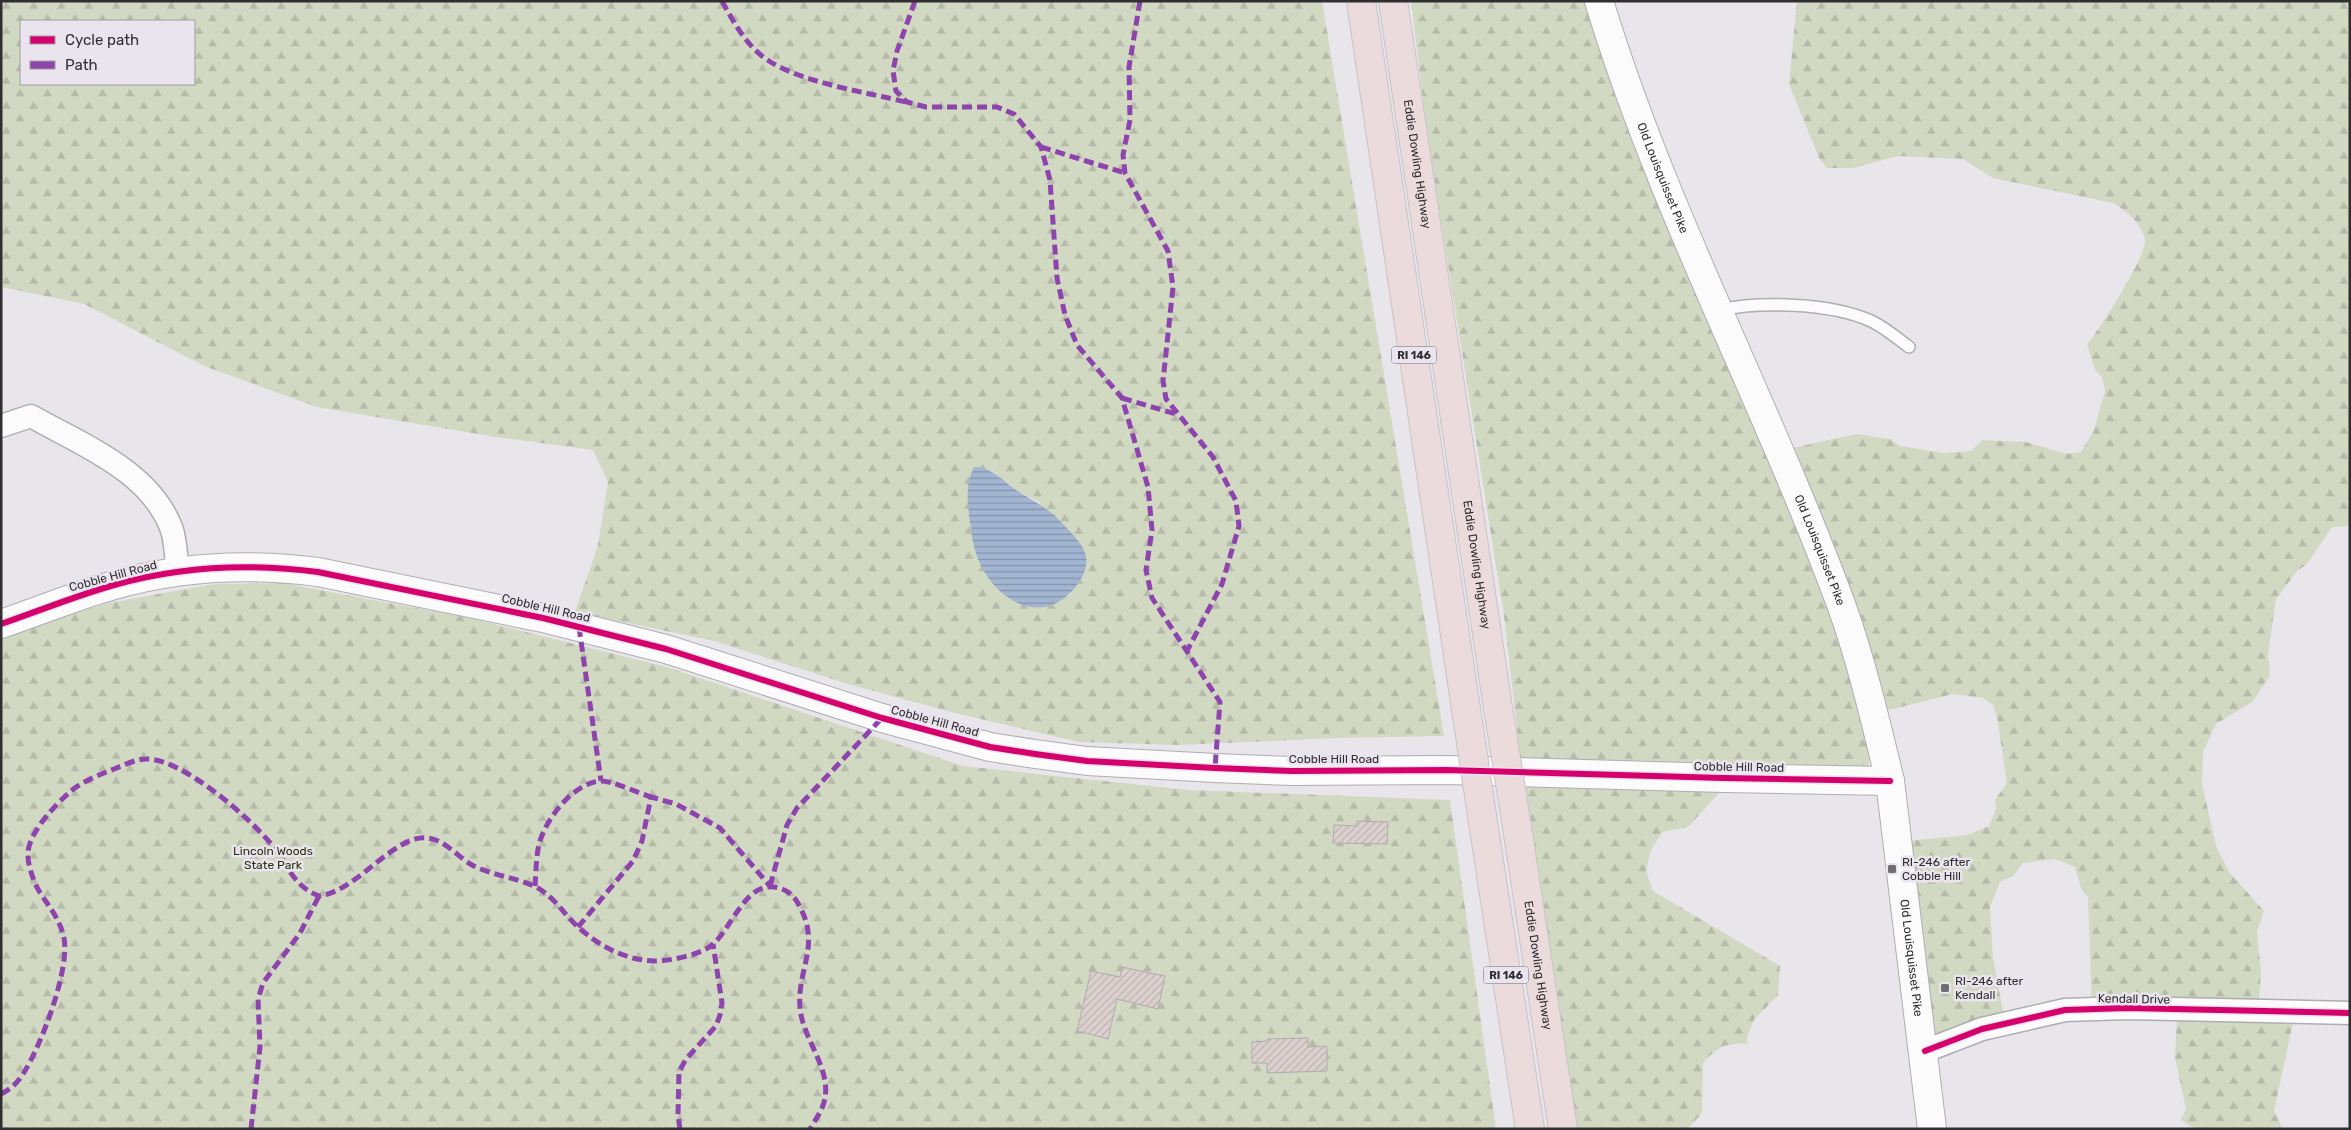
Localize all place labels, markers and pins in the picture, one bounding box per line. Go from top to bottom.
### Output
place label: RI-246 after Cobble Hill [1902,855,1971,883]
marker: RI-246 after Cobble Hill [1886,863,1898,875]
place label: RI-246 after Kendall [1955,974,2024,1002]
marker: RI-246 after Kendall [1939,982,1951,994]

